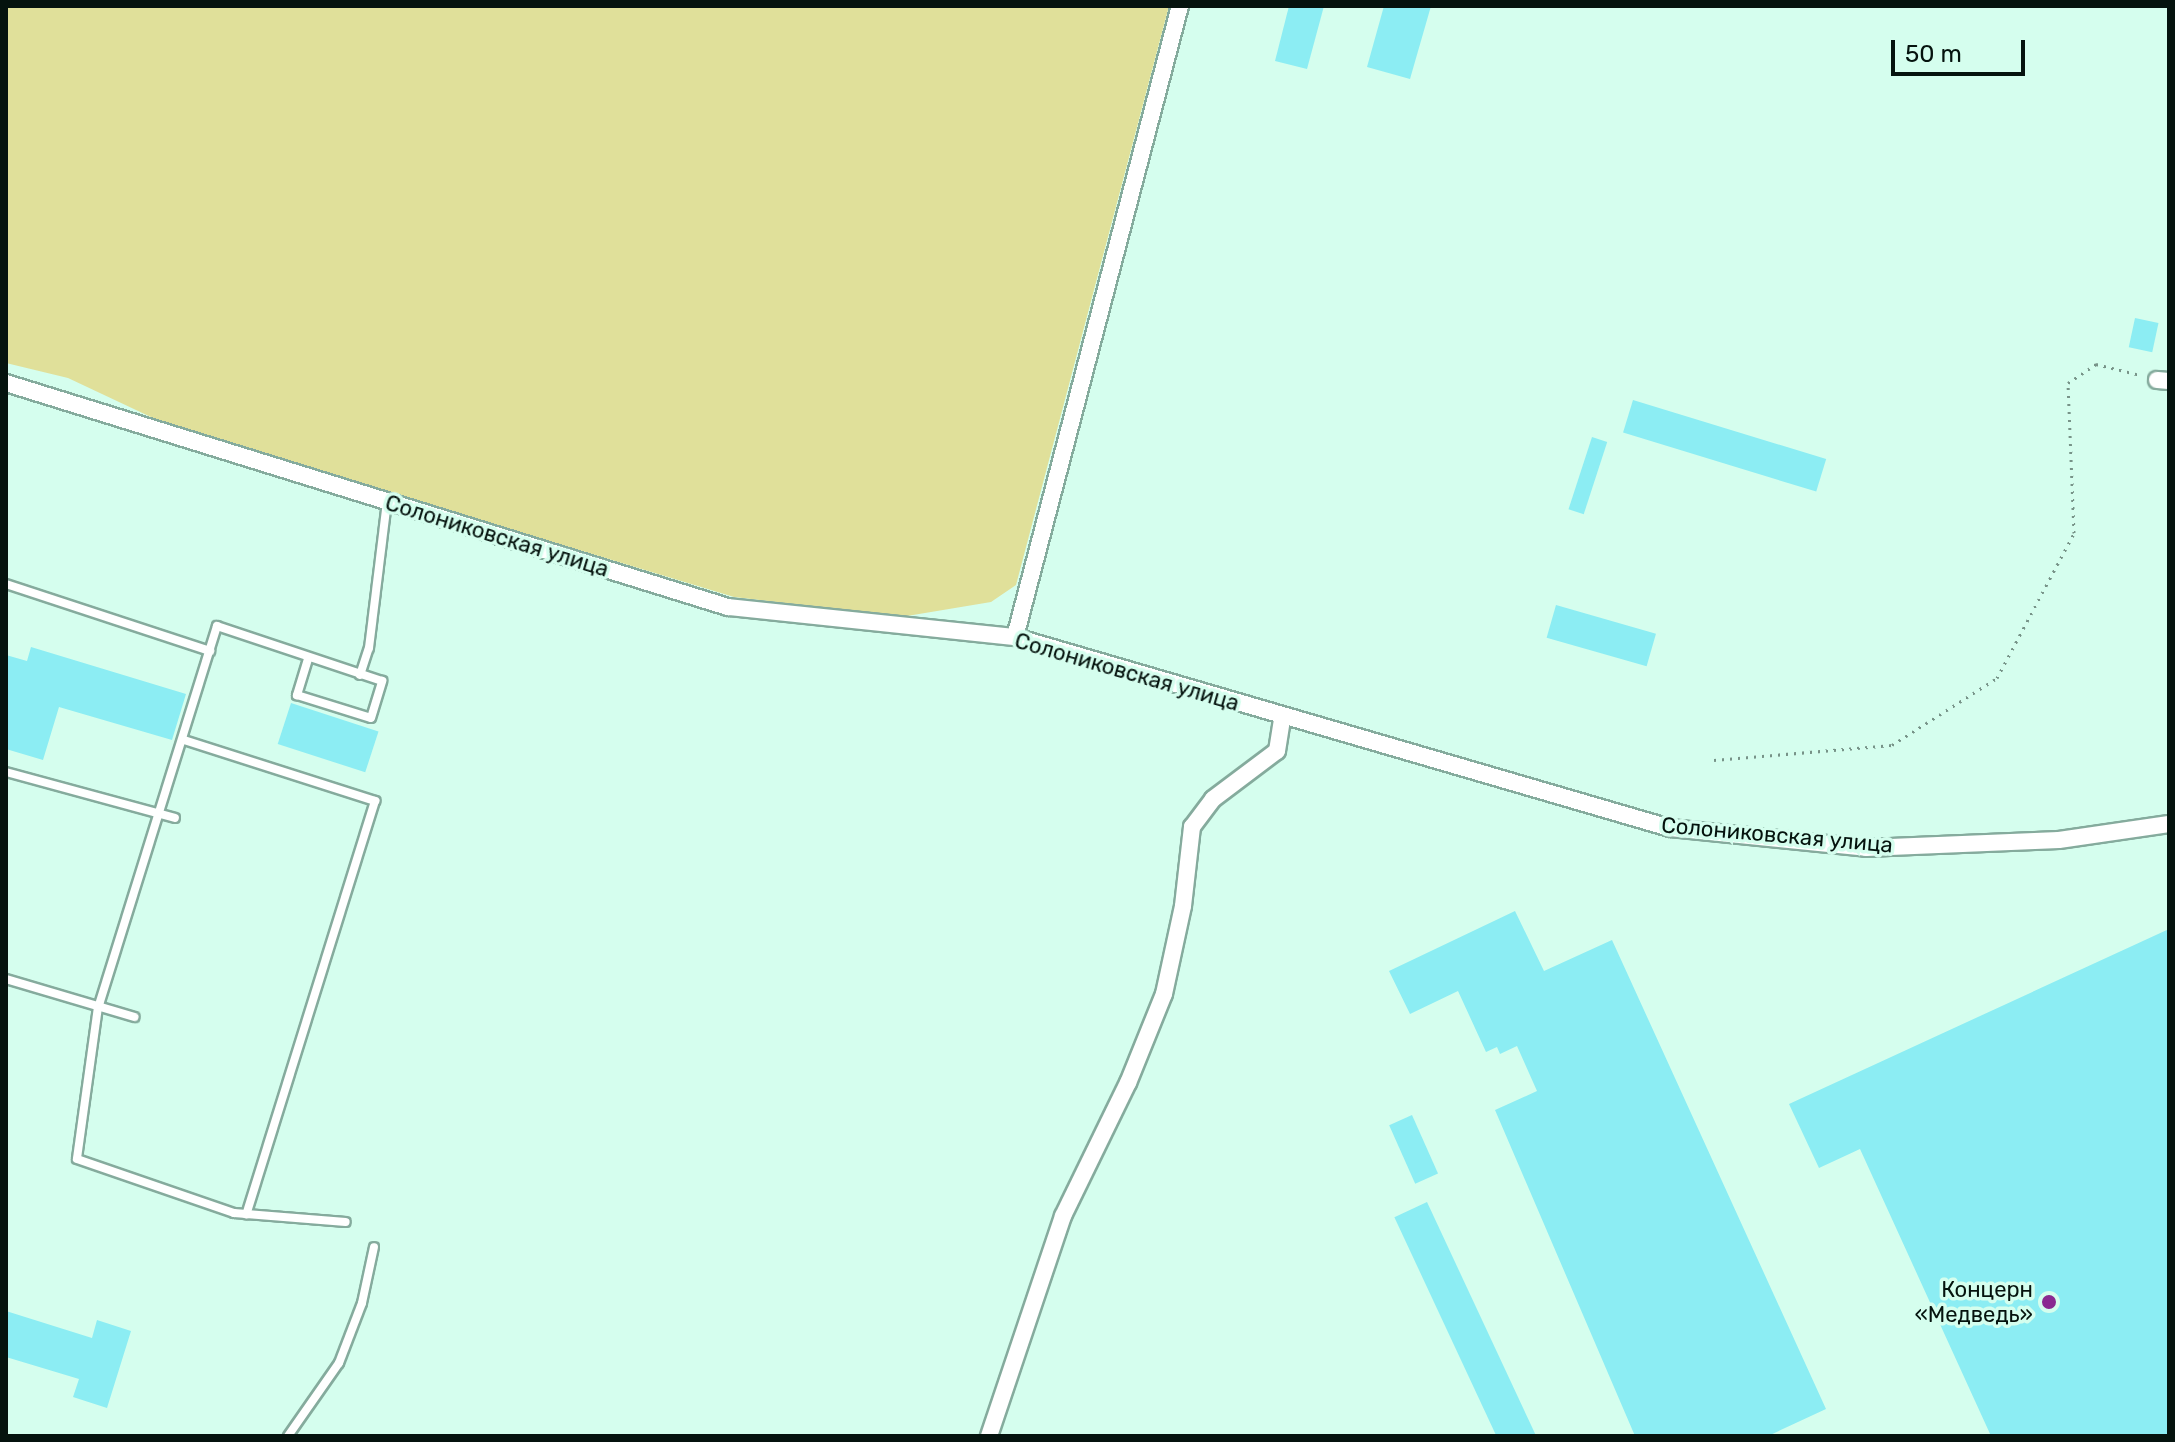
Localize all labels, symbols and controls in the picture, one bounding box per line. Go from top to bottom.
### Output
scale bar [1895,24,2029,74]
text: 50 m [1905,40,1962,68]
street label: Солониковская улица [382,489,612,583]
street label: Солониковская улица [1012,627,1242,717]
street label: Солониковская улица [1660,812,1894,858]
place label: Концерн «Медведь» [1914,1276,2033,1328]
marker: Концерн «Медведь» [2040,1293,2058,1311]

